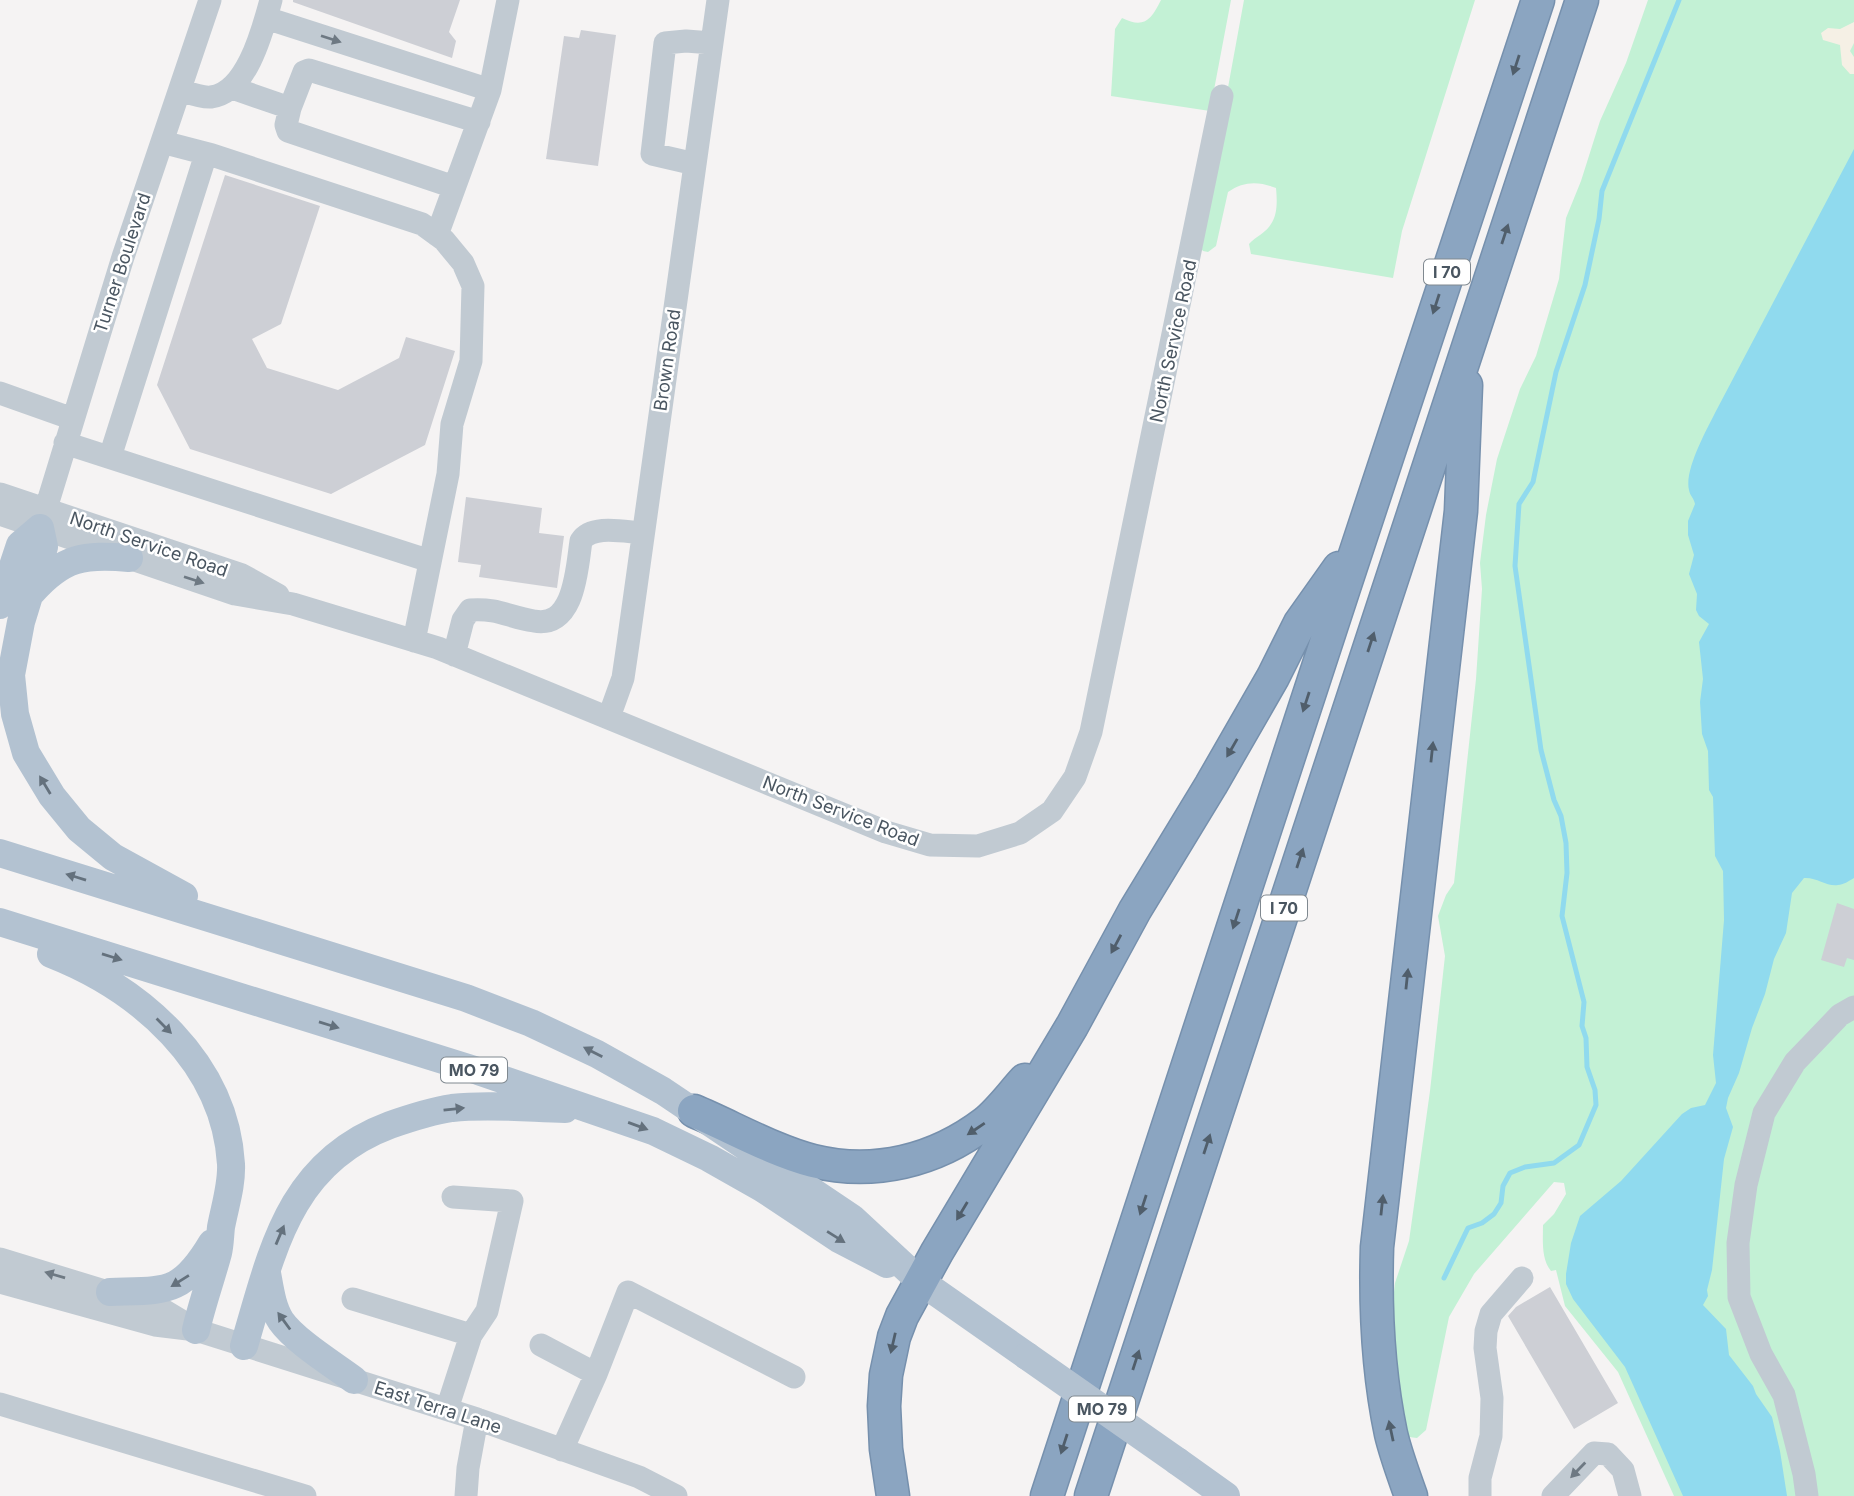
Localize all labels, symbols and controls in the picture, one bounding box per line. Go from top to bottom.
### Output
one-way arrow [321,34,342,44]
one-way arrow [1510,54,1521,75]
street label: Turner Boulevard [89,190,155,336]
one-way arrow [1500,223,1511,244]
street label: North Service Road [1145,258,1201,424]
road number: I 70 [1424,260,1470,284]
one-way arrow [1430,293,1441,314]
street label: Brown Road [649,308,685,412]
street label: North Service Road [67,507,231,581]
one-way arrow [184,575,205,586]
one-way arrow [1366,631,1377,652]
one-way arrow [1301,692,1311,713]
one-way arrow [1226,739,1238,758]
one-way arrow [1427,741,1438,763]
street label: North Service Road [760,771,922,851]
one-way arrow [40,775,52,795]
one-way arrow [1295,847,1306,868]
one-way arrow [66,871,87,881]
road number: I 70 [1261,896,1307,920]
one-way arrow [1230,908,1241,929]
one-way arrow [1111,934,1122,954]
one-way arrow [102,952,123,963]
one-way arrow [1402,967,1413,989]
one-way arrow [156,1017,173,1034]
one-way arrow [319,1020,340,1030]
one-way arrow [583,1047,603,1058]
road number: MO 79 [441,1058,507,1082]
one-way arrow [443,1104,465,1115]
one-way arrow [628,1120,649,1131]
one-way arrow [966,1122,985,1135]
one-way arrow [1202,1133,1213,1154]
one-way arrow [1137,1194,1147,1215]
one-way arrow [1376,1194,1387,1216]
one-way arrow [956,1201,968,1220]
one-way arrow [274,1224,285,1245]
one-way arrow [827,1230,846,1243]
one-way arrow [44,1270,65,1280]
one-way arrow [170,1275,189,1288]
one-way arrow [277,1311,291,1330]
one-way arrow [887,1332,898,1354]
one-way arrow [1131,1349,1141,1370]
street label: East Terra Lane [372,1377,504,1437]
road number: MO 79 [1069,1396,1135,1422]
one-way arrow [1385,1420,1396,1442]
one-way arrow [1058,1434,1069,1455]
one-way arrow [1571,1461,1587,1478]

